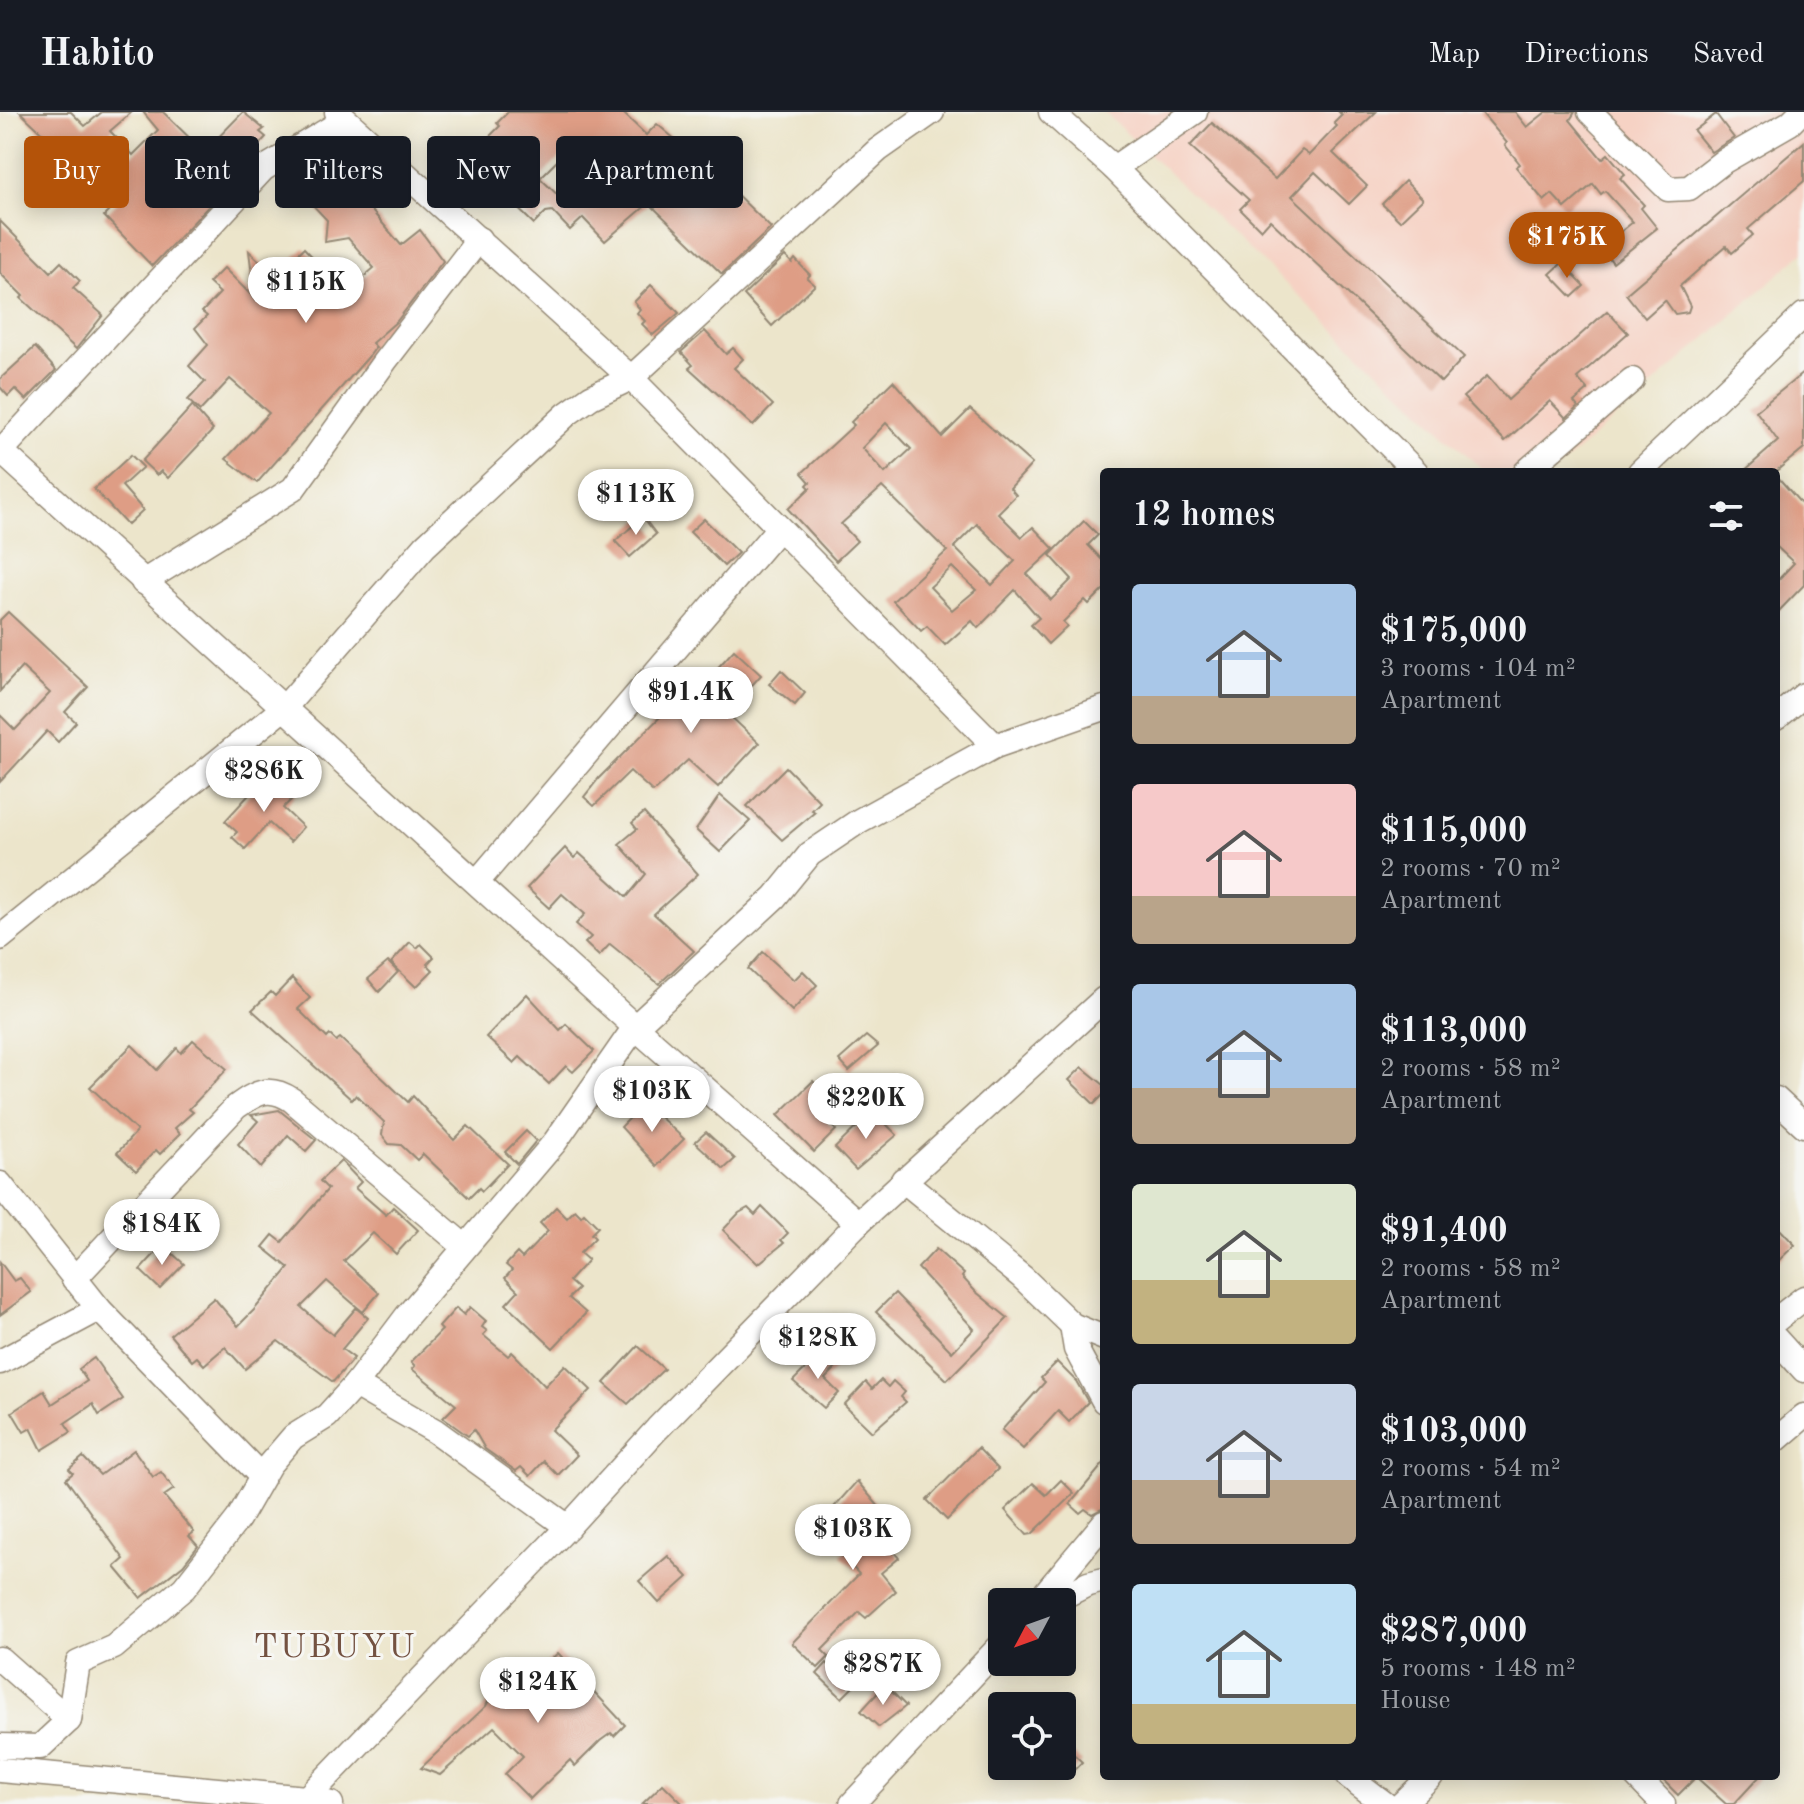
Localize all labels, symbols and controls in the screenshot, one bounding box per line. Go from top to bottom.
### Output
text: Habito [40,36,155,74]
text: Map [1428,41,1480,69]
text: Directions [1524,41,1649,69]
text: Saved [1693,41,1764,69]
chip: Buy [24,136,129,208]
chip: Rent [145,136,259,208]
chip: Filters [275,136,411,208]
chip: New [427,136,540,208]
chip: Apartment [556,136,743,208]
pin: $175K [1511,212,1623,280]
text: $175K [1527,225,1607,251]
pin: $115K [250,257,362,325]
text: $115K [266,270,346,296]
pin: $113K [580,469,692,537]
text: $113K [596,482,676,508]
icon: filters [1704,494,1748,538]
text: 12 homes [1132,499,1275,533]
text: $175,000 [1380,615,1528,649]
icon: home [1196,616,1292,712]
text: 3 rooms · 104 m² [1380,656,1576,682]
pin: $91.4K [626,667,756,735]
text: $91.4K [647,680,735,706]
text: Apartment [1380,688,1502,714]
pin: $286K [208,746,320,814]
text: $286K [224,759,304,785]
text: $115,000 [1380,815,1528,849]
icon: home [1196,816,1292,912]
text: 2 rooms · 70 m² [1380,856,1561,882]
text: Apartment [1380,888,1502,914]
text: $113,000 [1380,1015,1528,1049]
icon: home [1196,1016,1292,1112]
text: 2 rooms · 58 m² [1380,1056,1561,1082]
pin: $103K [596,1066,708,1134]
pin: $220K [810,1073,922,1141]
text: $103K [612,1079,692,1105]
text: $220K [826,1086,906,1112]
text: Apartment [1380,1088,1502,1114]
pin: $184K [106,1199,218,1267]
text: $184K [122,1212,202,1238]
text: $91,400 [1380,1215,1508,1249]
icon: home [1196,1216,1292,1312]
text: 2 rooms · 58 m² [1380,1256,1561,1282]
text: Apartment [1380,1288,1502,1314]
pin: $128K [762,1313,874,1381]
text: $128K [778,1326,858,1352]
text: $103,000 [1380,1415,1528,1449]
icon: home [1196,1416,1292,1512]
text: 2 rooms · 54 m² [1380,1456,1561,1482]
text: Apartment [1380,1488,1502,1514]
pin: $103K [797,1504,909,1572]
text: $103K [813,1517,893,1543]
north arrow [988,1588,1076,1676]
map controls [988,1588,1076,1780]
text: $287,000 [1380,1615,1528,1649]
icon: home [1196,1616,1292,1712]
district label: TUBUYU [253,1631,417,1665]
pin: $287K [827,1639,939,1707]
text: $287K [843,1652,923,1678]
text: 5 rooms · 148 m² [1380,1656,1576,1682]
pin: $124K [482,1657,594,1725]
text: $124K [498,1670,578,1696]
text: House [1380,1688,1451,1714]
button: locate [988,1692,1076,1780]

